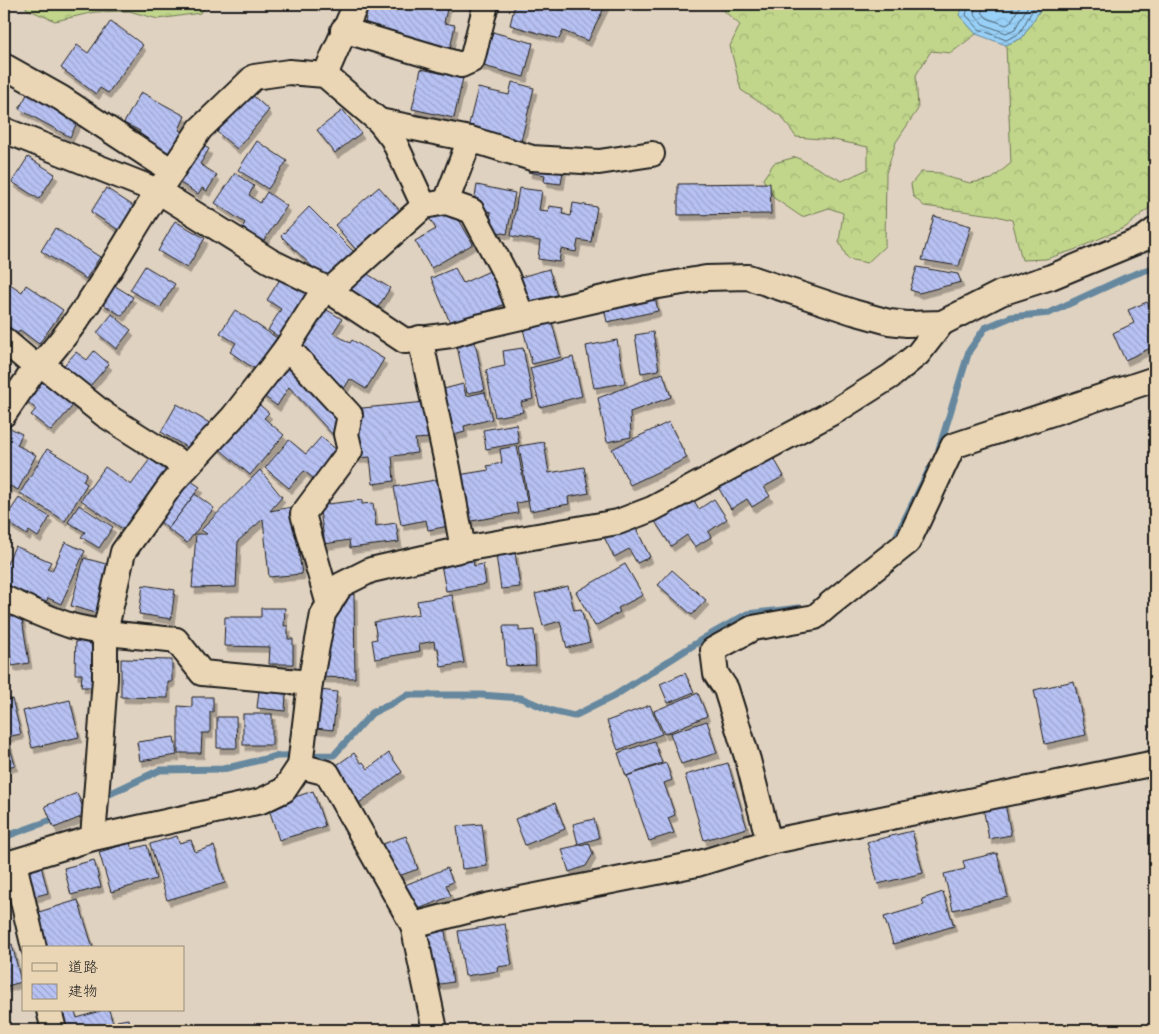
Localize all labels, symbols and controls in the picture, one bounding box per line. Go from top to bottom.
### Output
legend [22,946,185,1012]
text: 道路 [68,954,98,977]
text: 建物 [68,978,98,1001]

